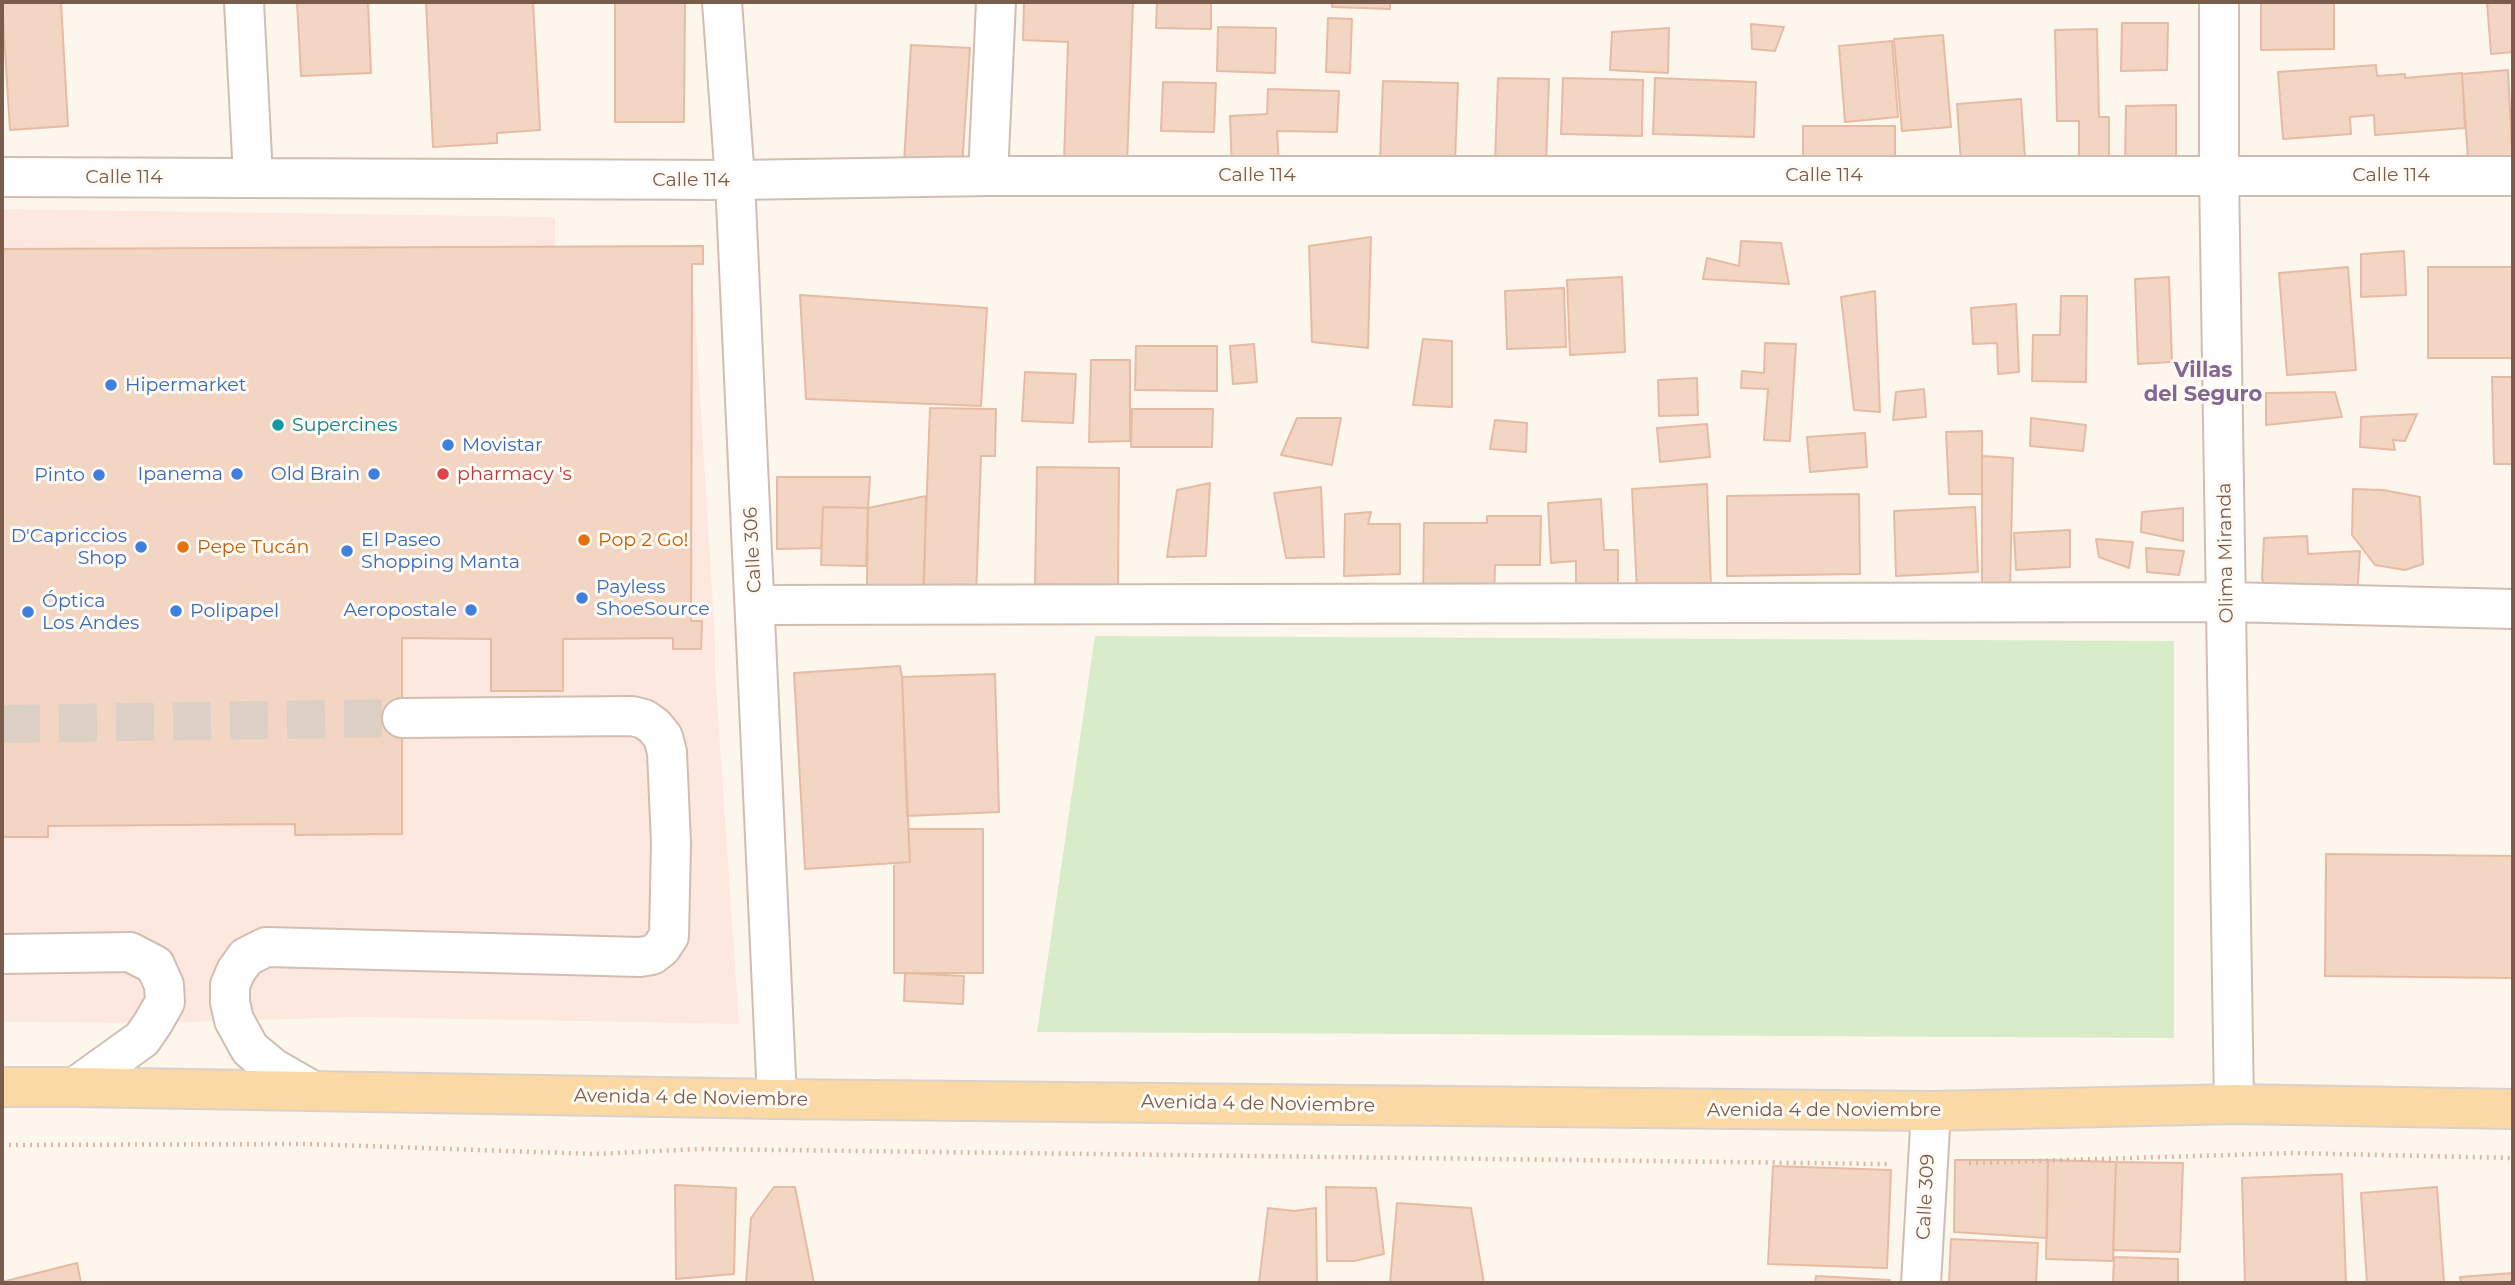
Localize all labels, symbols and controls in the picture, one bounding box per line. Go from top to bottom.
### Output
street label: Calle 114 [1218,164,1296,186]
street label: Calle 114 [1785,164,1863,186]
street label: Calle 114 [2352,164,2430,186]
street label: Calle 114 [85,166,163,188]
street label: Calle 114 [652,169,730,191]
district label: Villas del Seguro [2144,358,2262,408]
place label: Hipermarket [125,374,246,396]
marker: Hipermarket [103,377,119,393]
place label: Supercines [292,414,397,436]
marker: Supercines [270,417,286,433]
place label: Movistar [462,434,543,456]
marker: Movistar [440,437,456,453]
place label: Ipanema [138,463,223,485]
place label: Old Brain [271,463,360,485]
place label: pharmacy 's [457,463,572,485]
place label: Pinto [34,464,85,486]
marker: Ipanema [229,466,245,482]
marker: Old Brain [366,466,382,482]
marker: pharmacy 's [435,466,451,482]
marker: Pinto [91,467,107,483]
street label: Olima Miranda [2213,482,2239,624]
street label: Calle 306 [739,506,767,594]
place label: D'Capriccios Shop [11,525,127,569]
place label: El Paseo Shopping Manta [361,529,520,573]
place label: Pop 2 Go! [598,529,688,551]
marker: Pop 2 Go! [576,532,592,548]
place label: Pepe Tucán [197,536,309,558]
marker: D'Capriccios Shop [133,539,149,555]
marker: Pepe Tucán [175,539,191,555]
marker: El Paseo Shopping Manta [339,543,355,559]
place label: Payless ShoeSource [596,576,710,620]
place label: Óptica Los Andes [42,590,139,634]
marker: Payless ShoeSource [574,590,590,606]
place label: Aeropostale [344,599,457,621]
place label: Polipapel [190,600,279,622]
marker: Aeropostale [463,602,479,618]
marker: Polipapel [168,603,184,619]
marker: Óptica Los Andes [20,604,36,620]
street label: Avenida 4 de Noviembre [574,1085,808,1111]
street label: Avenida 4 de Noviembre [1141,1091,1375,1117]
street label: Avenida 4 de Noviembre [1707,1099,1941,1121]
street label: Calle 309 [1912,1153,1940,1241]

